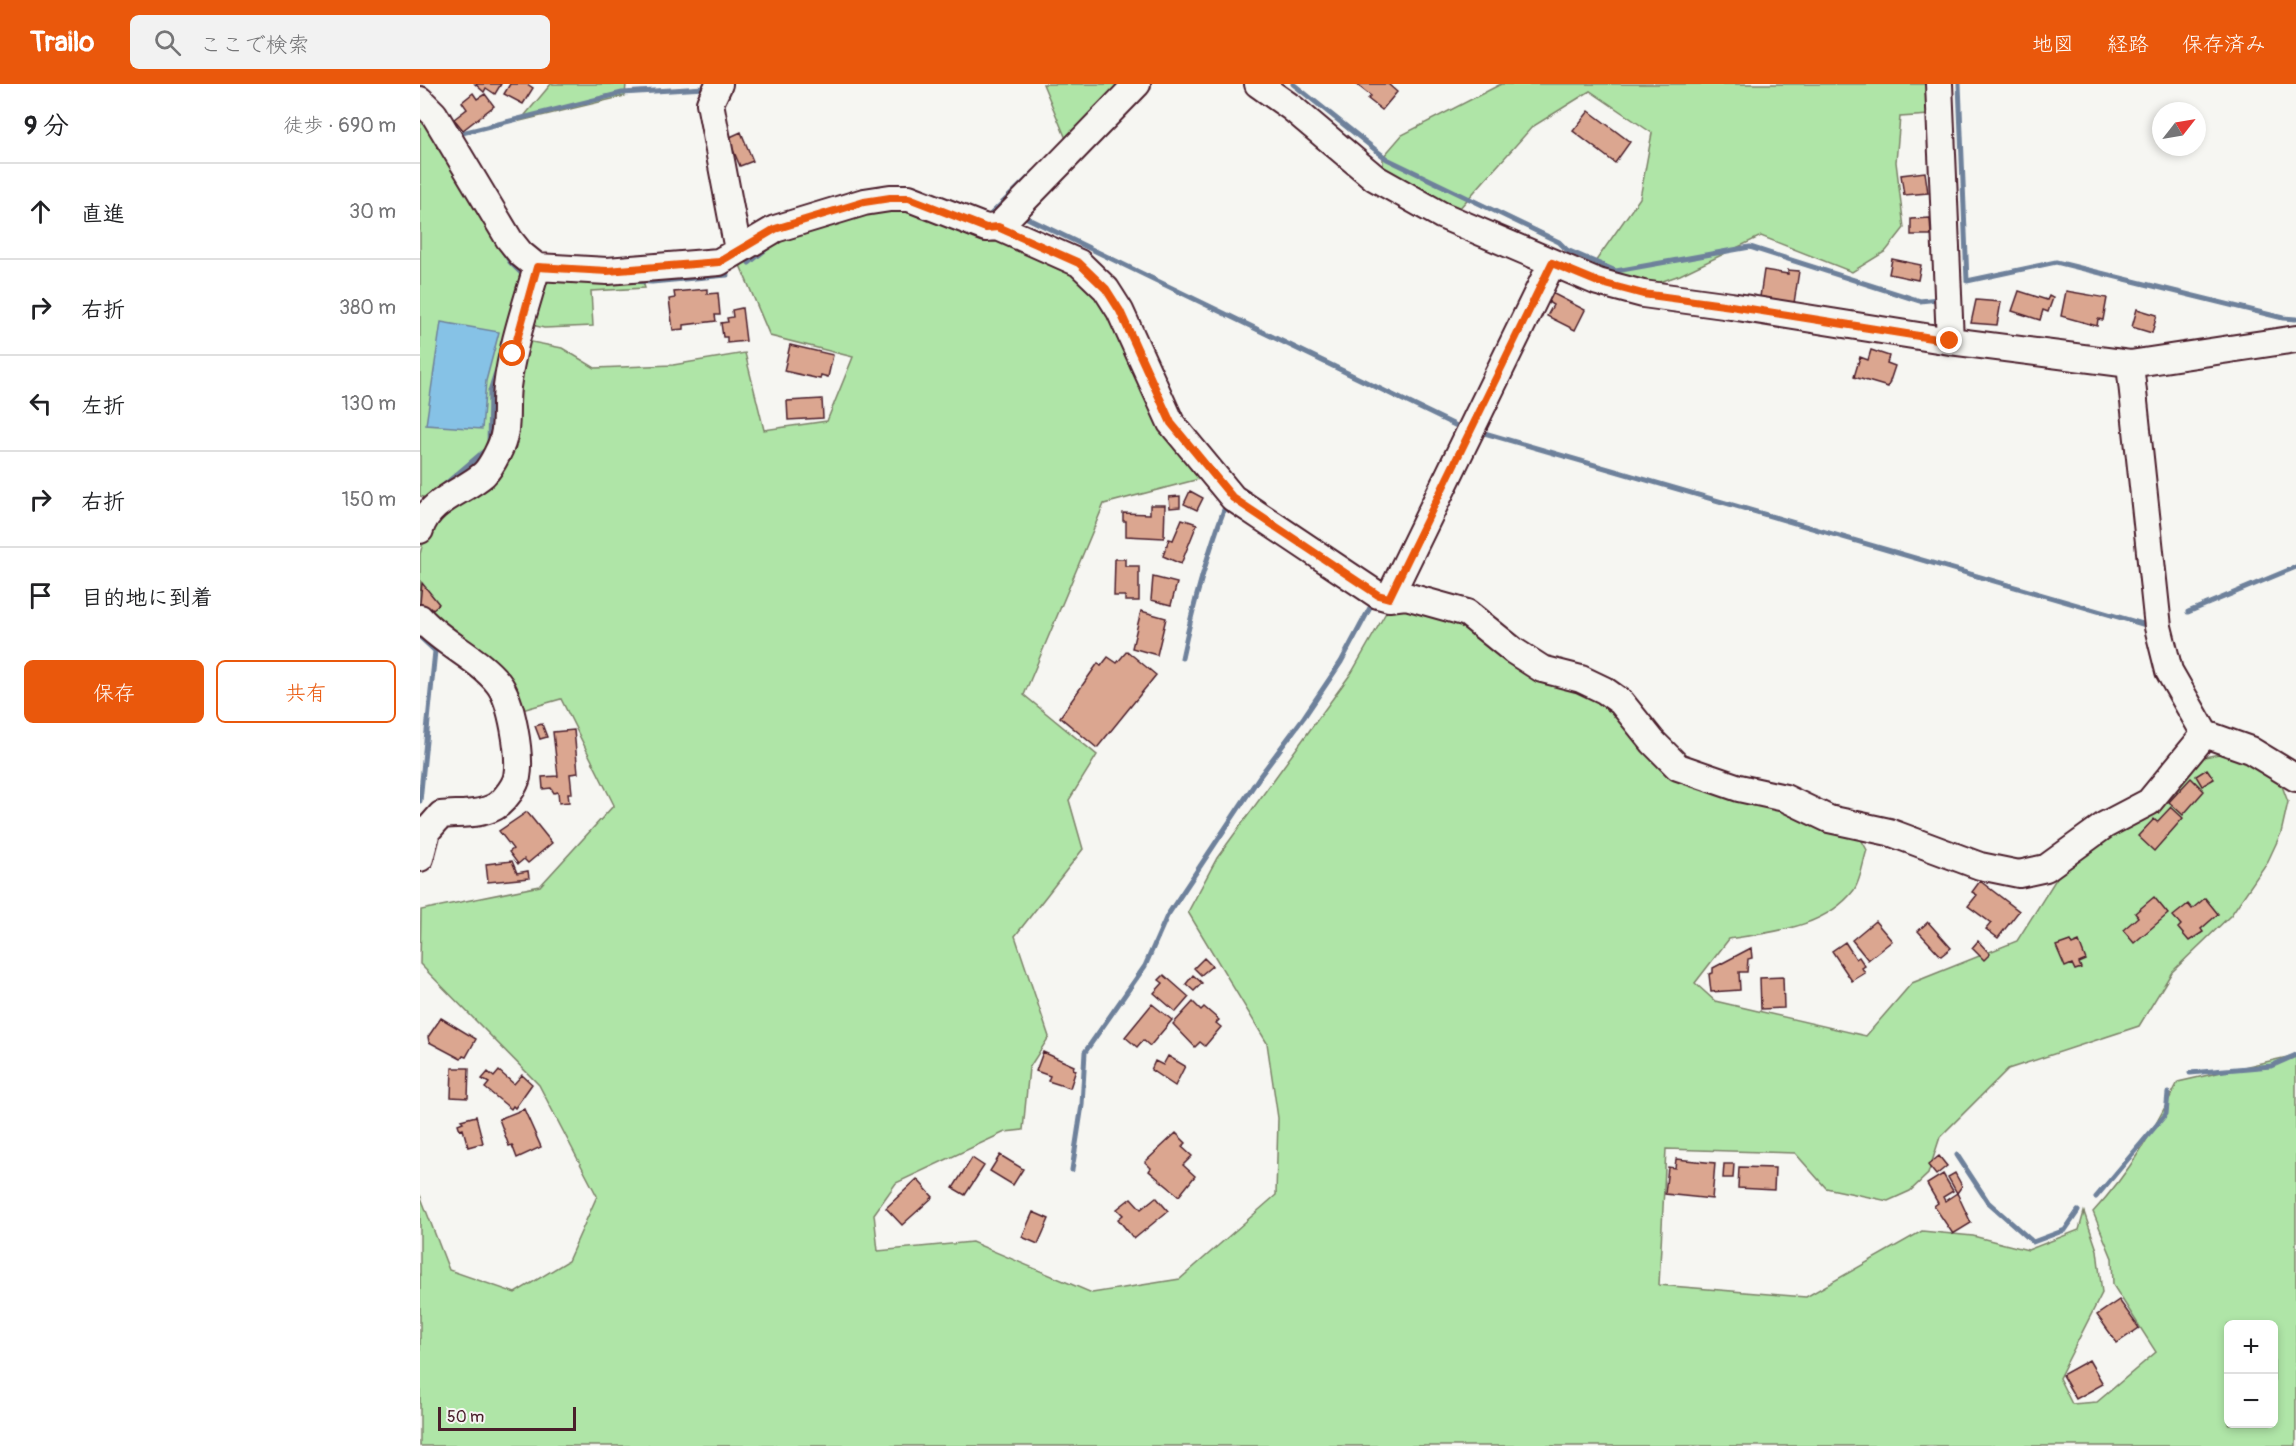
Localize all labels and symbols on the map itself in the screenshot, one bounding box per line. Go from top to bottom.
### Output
north arrow [2152,102,2206,156]
route end [1936,327,1962,353]
route start [499,340,525,366]
scale bar [438,1404,576,1432]

